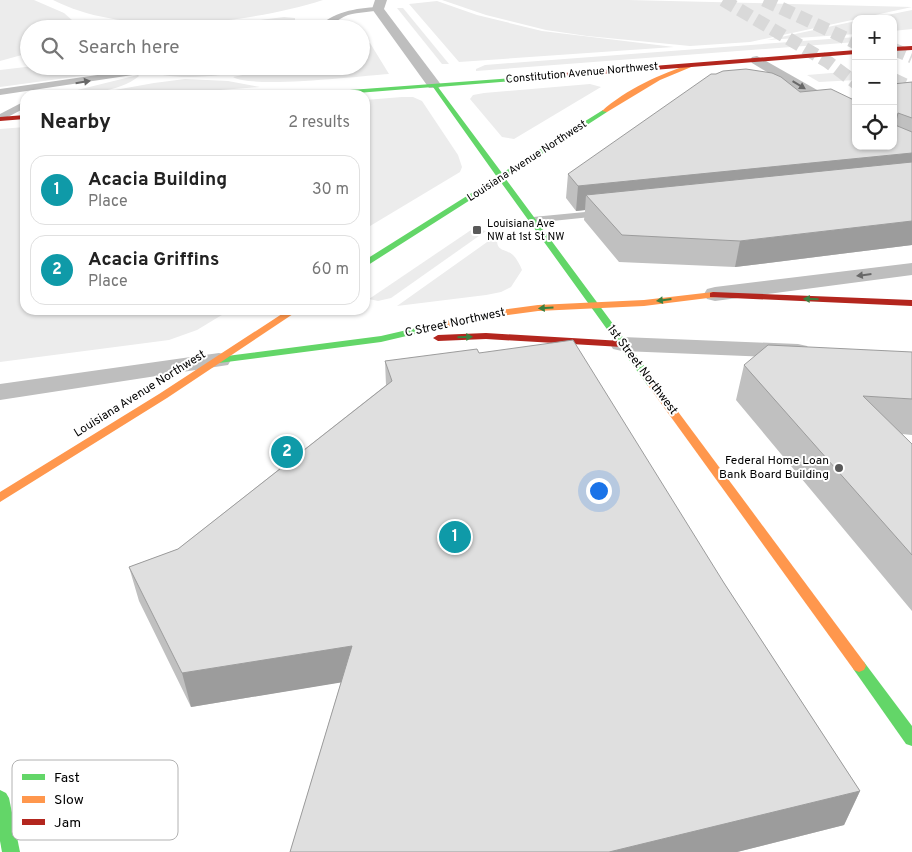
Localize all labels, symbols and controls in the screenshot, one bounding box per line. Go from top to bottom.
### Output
map controls [852,15,897,150]
button: + [852,15,897,60]
search box [20,20,370,75]
icon: search [38,34,66,62]
text: Search here [78,36,180,60]
street label: Constitution Avenue Northwest [505,59,659,87]
button: − [852,60,897,105]
one-way arrow [75,77,91,85]
one-way arrow [792,80,805,89]
button: locate [852,105,897,150]
text: Nearby [40,109,111,136]
text: 2 results [288,113,350,133]
street label: Louisiana Avenue Northwest [465,117,589,205]
text: Acacia Building [88,168,227,192]
text: 1 [54,180,60,200]
text: 30 m [312,180,349,200]
text: Place [88,192,128,212]
place label: Louisiana Ave NW at 1st St NW [487,217,564,244]
marker: Louisiana Ave NW at 1st St NW [471,224,483,236]
text: Acacia Griffins [88,248,219,272]
text: 2 [52,260,62,280]
text: 60 m [312,260,349,280]
one-way arrow [855,271,871,279]
text: Place [88,272,128,292]
one-way arrow [803,294,819,302]
one-way arrow [656,296,672,304]
one-way arrow [537,304,553,312]
street label: C Street Northwest [403,305,507,341]
street label: 1st Street Northwest [603,322,681,418]
one-way arrow [457,333,473,341]
street label: Louisiana Avenue Northwest [71,347,209,441]
pin: 2 [271,433,303,471]
place label: Federal Home Loan Bank Board Building [719,453,829,483]
marker: Federal Home Loan Bank Board Building [833,462,845,474]
your location [586,478,612,504]
pin: 1 [439,518,471,556]
legend [12,760,178,840]
text: Fast [54,770,80,787]
text: Slow [54,792,84,809]
text: Jam [54,815,81,832]

